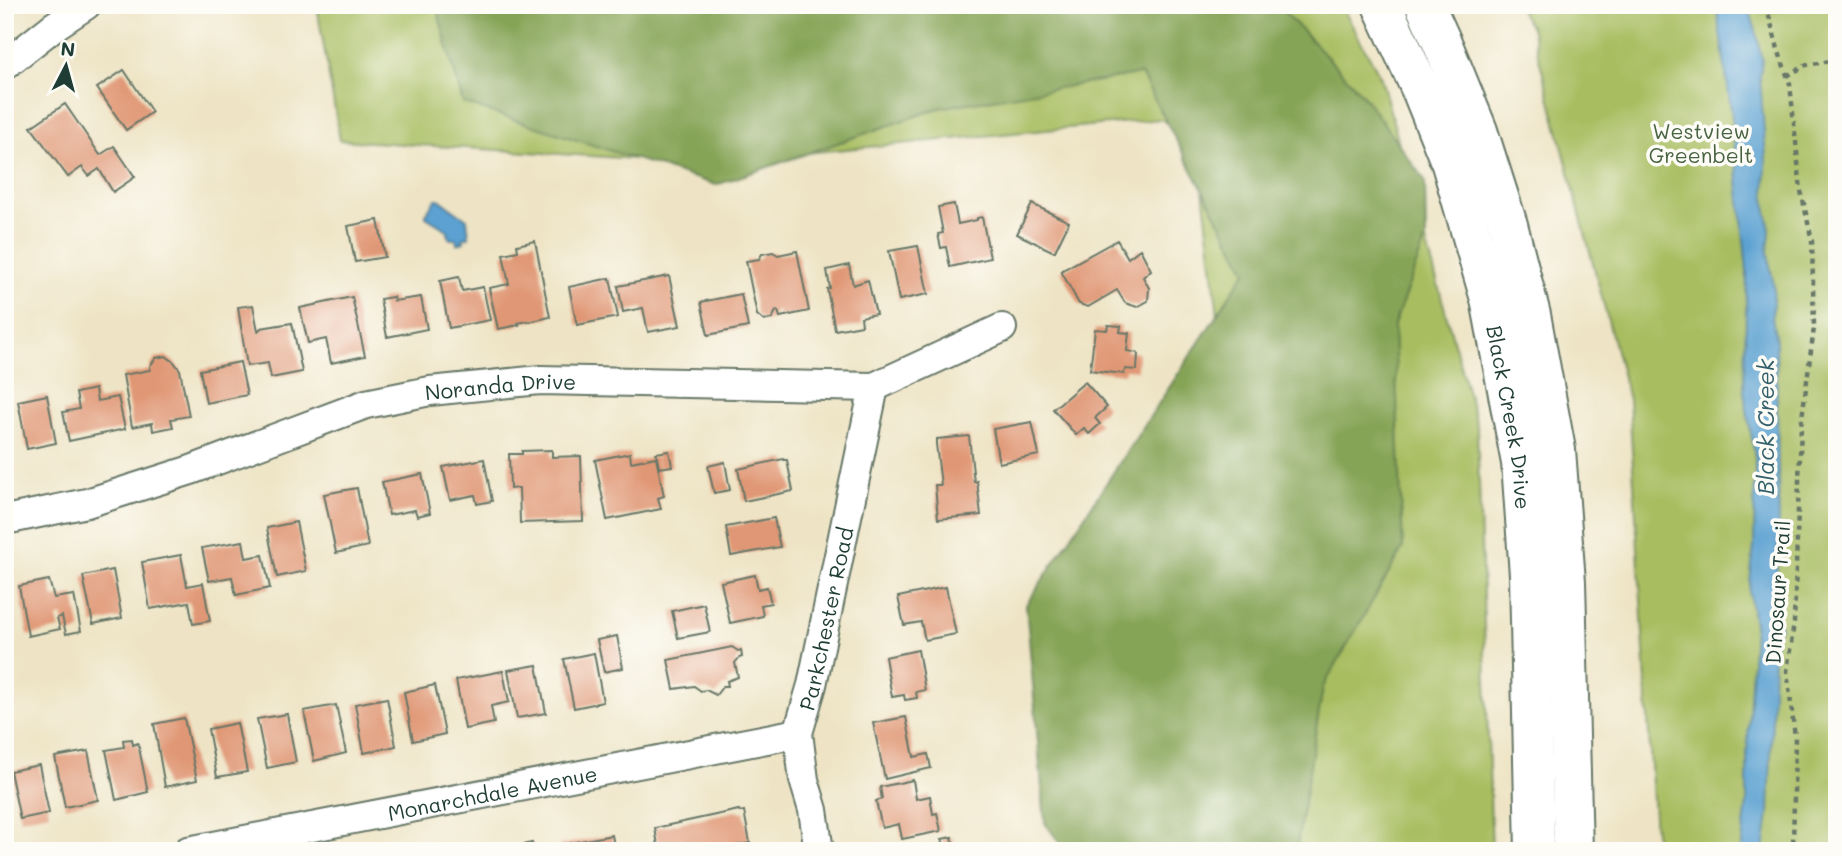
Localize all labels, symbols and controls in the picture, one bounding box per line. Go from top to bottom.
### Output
north arrow [32,32,102,102]
text: N [59,35,76,62]
park label: Westview Greenbelt [1649,117,1753,168]
street label: Black Creek Drive [1482,323,1538,510]
water label: Black Creek [1750,358,1780,495]
street label: Noranda Drive [424,366,576,405]
street label: Dinosaur Trail [1759,519,1795,665]
street label: Parkchester Road [792,524,858,713]
street label: Monarchdale Avenue [385,759,599,826]

